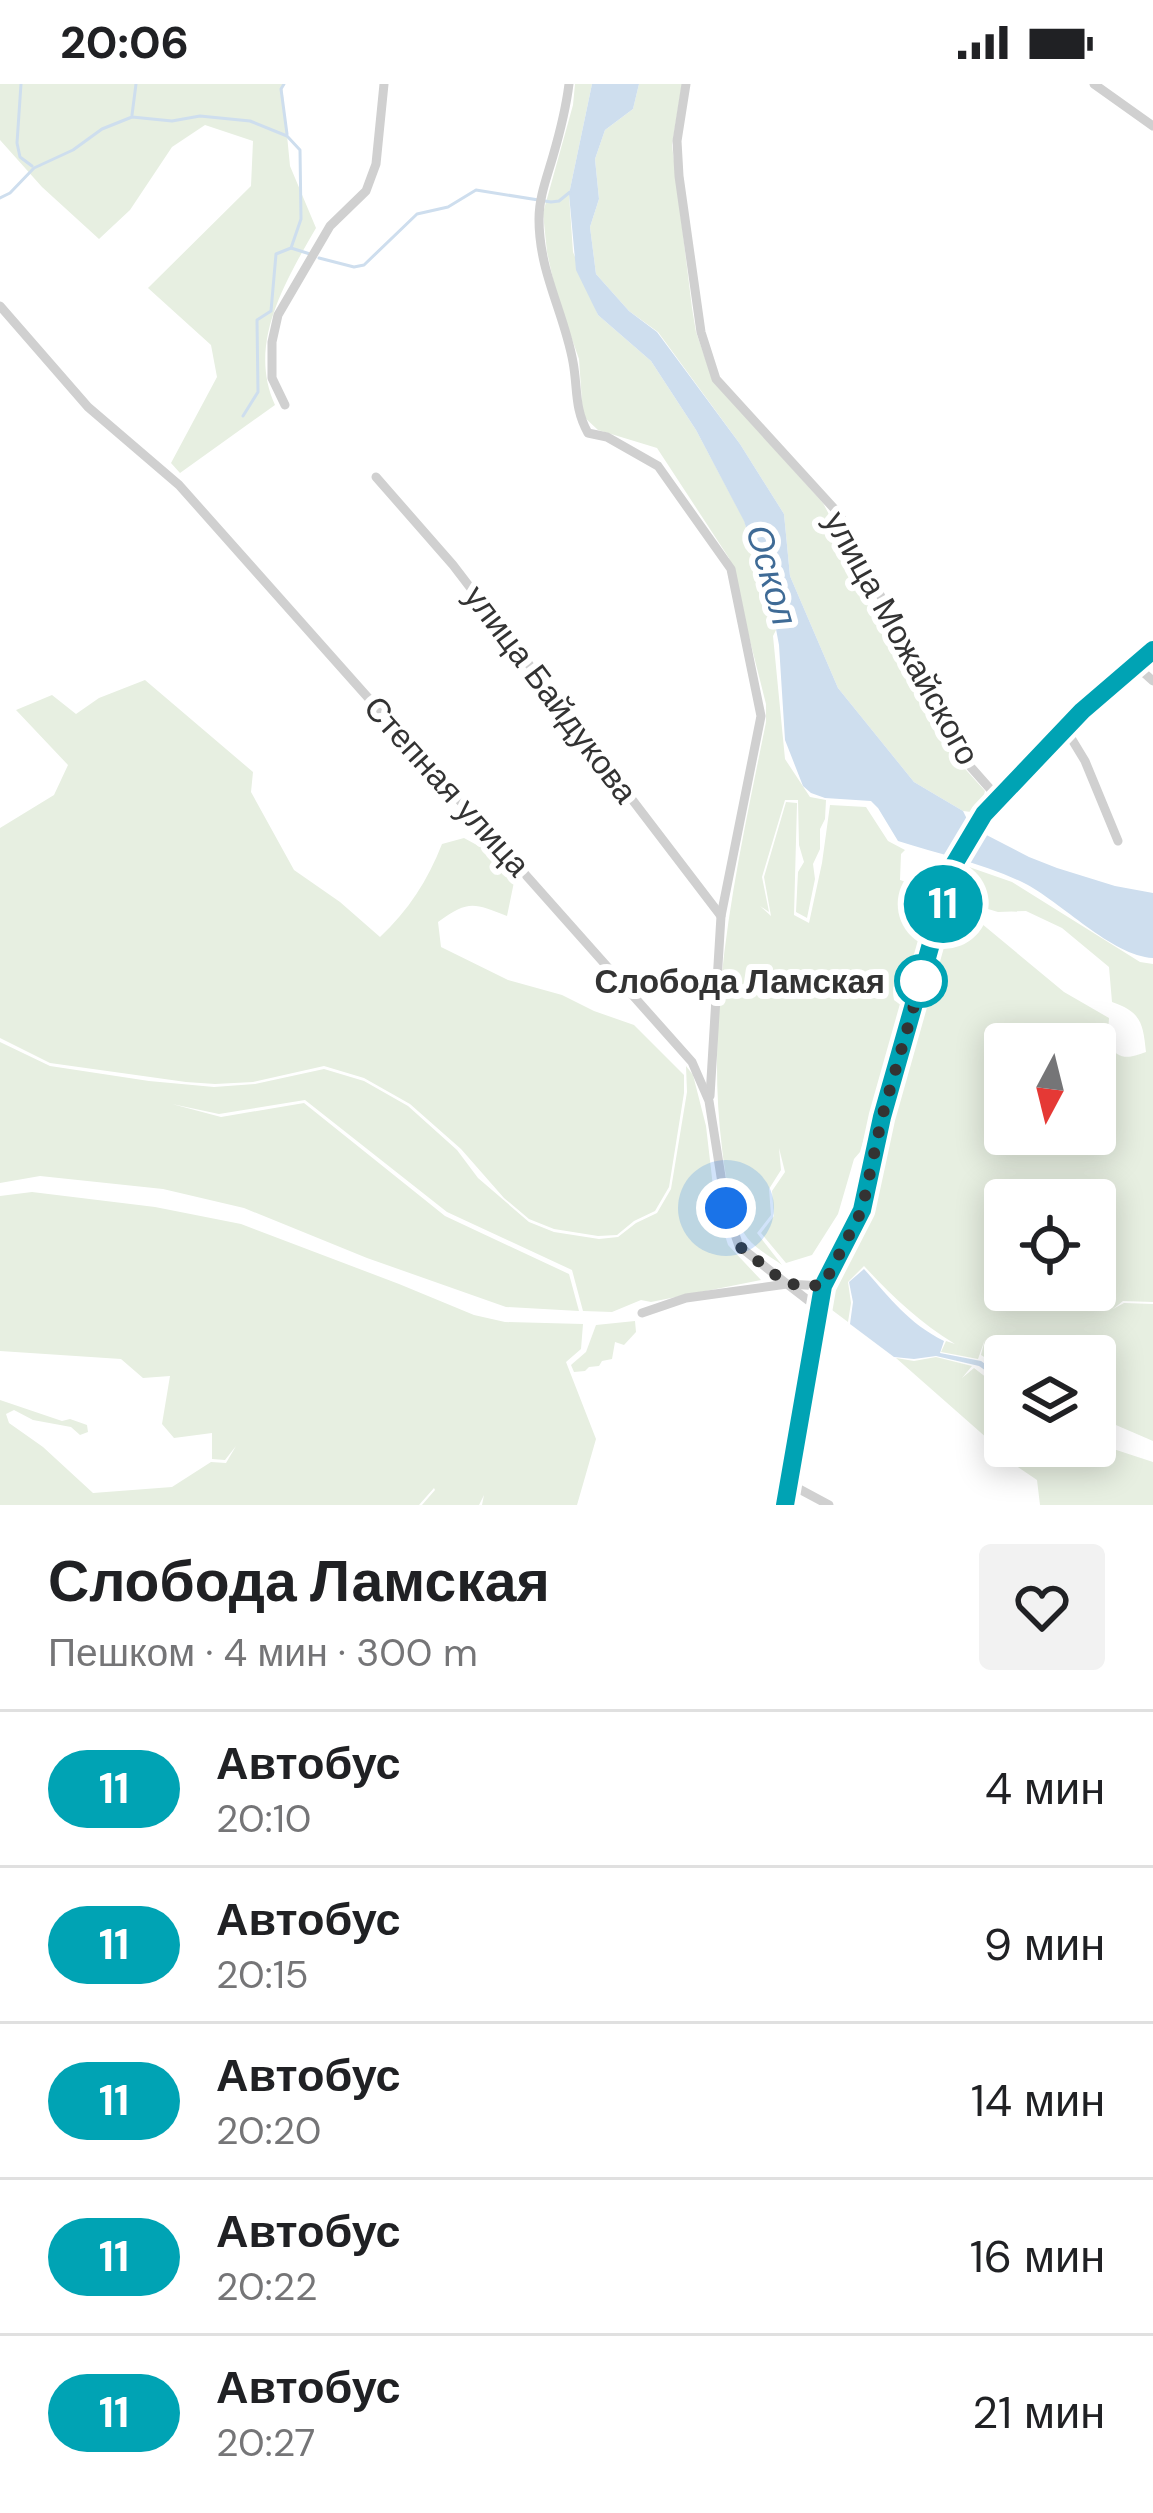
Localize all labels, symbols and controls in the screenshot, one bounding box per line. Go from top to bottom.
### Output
text: 20:06 [60,13,189,72]
street label: улица Можайского [814,504,990,772]
water label: Оскол [735,519,809,631]
street label: улица Байдукова [455,576,648,812]
street label: Степная улица [354,687,540,886]
line badge: 11 [889,865,997,943]
text: 11 [928,876,958,931]
marker: Слобода Ламская [896,956,946,1006]
place label: Слобода Ламская [595,960,885,1003]
north arrow [984,1023,1116,1155]
map controls [984,1023,1116,1467]
your location [696,1178,756,1238]
button: locate [984,1179,1116,1311]
button: layers [984,1335,1116,1467]
text: Слобода Ламская [48,1544,550,1619]
button: heart [979,1544,1105,1670]
text: Пешком · 4 мин · 300 m [48,1627,478,1678]
text: Автобус [216,1734,401,1793]
text: 4 мин [985,1759,1105,1818]
text: 11 [99,1761,129,1816]
text: 20:10 [216,1793,311,1844]
text: Автобус [216,1890,401,1949]
text: 9 мин [984,1915,1105,1974]
text: 11 [99,1917,129,1972]
text: 20:15 [216,1949,309,2000]
text: Автобус [216,2046,401,2105]
text: 14 мин [971,2071,1105,2130]
text: 11 [99,2073,129,2128]
text: 20:20 [216,2105,321,2156]
text: Автобус [216,2202,401,2261]
text: 16 мин [970,2227,1105,2286]
text: 11 [99,2229,129,2284]
text: 20:22 [216,2261,318,2312]
text: Автобус [216,2358,401,2417]
text: 21 мин [972,2383,1105,2442]
text: 11 [99,2385,129,2440]
text: 20:27 [216,2417,315,2468]

